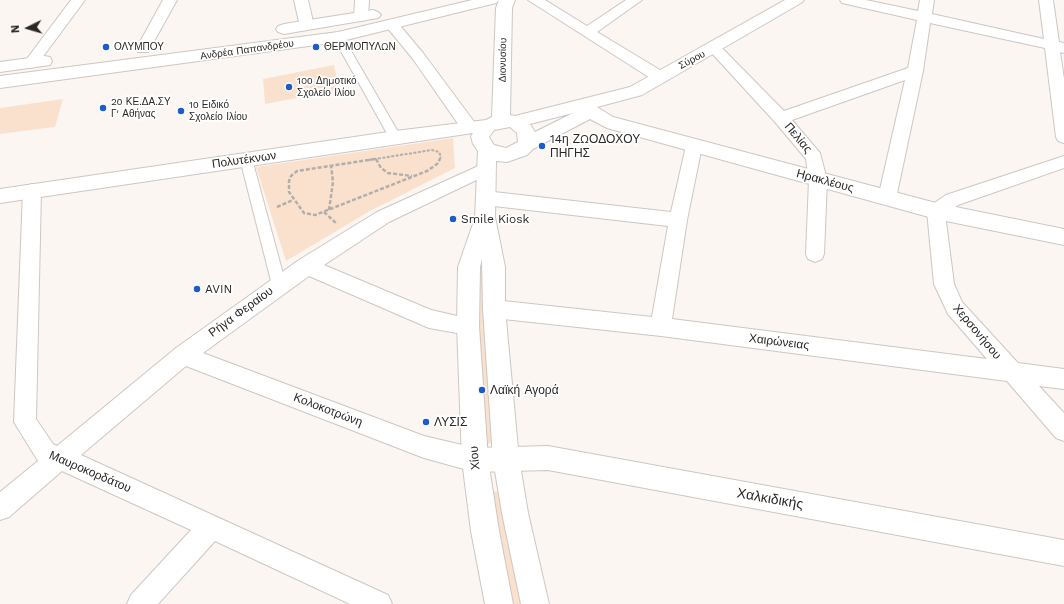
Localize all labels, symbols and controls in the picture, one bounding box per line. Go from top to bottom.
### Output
north arrow [8,8,48,48]
text: N [9,24,22,34]
street label: Ανδρέα Παπανδρέου [199,37,295,63]
street label: Διονυσίου [497,38,509,82]
place label: ΟΛΥΜΠΟΥ [114,41,164,53]
place label: ΘΕΡΜΟΠΥΛΩΝ [324,41,396,53]
marker: ΟΛΥΜΠΟΥ [101,42,111,52]
marker: ΘΕΡΜΟΠΥΛΩΝ [311,42,321,52]
street label: Σύρου [677,48,707,72]
place label: 10ο Δημοτικό Σχολείο Ιλίου [297,75,357,98]
marker: 10ο Δημοτικό Σχολείο Ιλίου [284,82,294,92]
place label: 2ο ΚΕ.ΔΑ.ΣΥ Γ' Αθήνας [111,96,171,120]
place label: 1ο Ειδικό Σχολείο Ιλίου [189,99,247,122]
marker: 2ο ΚΕ.ΔΑ.ΣΥ Γ' Αθήνας [98,103,108,113]
marker: 1ο Ειδικό Σχολείο Ιλίου [176,106,186,116]
street label: Πελίας [781,120,815,156]
place label: 14η ΖΩΟΔΟΧΟΥ ΠΗΓΗΣ [550,132,640,160]
marker: 14η ΖΩΟΔΟΧΟΥ ΠΗΓΗΣ [537,141,547,151]
street label: Πολυτέκνων [211,148,277,172]
street label: Ηρακλέους [795,166,855,196]
place label: Smile Kiosk [461,212,529,226]
marker: Smile Kiosk [448,214,458,224]
place label: AVIN [205,282,232,296]
marker: AVIN [192,284,202,294]
street label: Ρήγα Φεραίου [206,284,276,340]
street label: Χερσονήσου [950,301,1004,363]
street label: Χαιρώνειας [748,331,810,353]
place label: Λαϊκή Αγορά [490,383,559,397]
marker: Λαϊκή Αγορά [477,385,487,395]
street label: Κολοκοτρώνη [291,390,365,430]
place label: ΛΥΣΙΣ [434,415,467,429]
marker: ΛΥΣΙΣ [421,417,431,427]
street label: Χίου [467,445,483,471]
street label: Μαυροκορδάτου [47,448,133,496]
street label: Χαλκιδικής [736,485,804,513]

